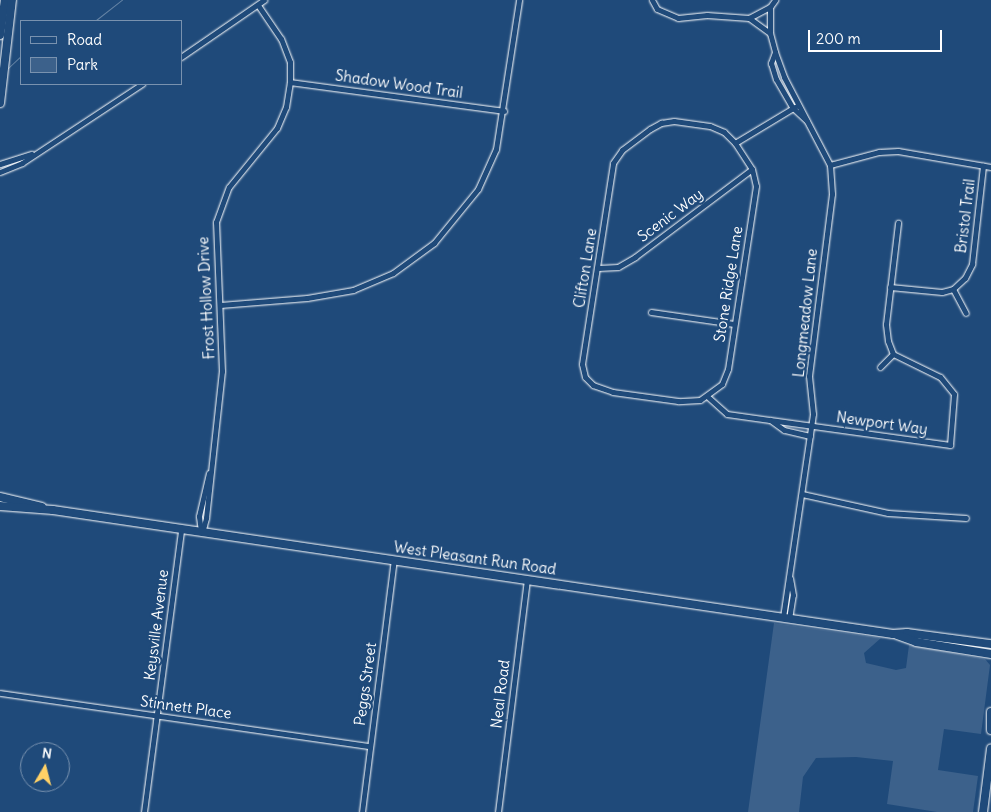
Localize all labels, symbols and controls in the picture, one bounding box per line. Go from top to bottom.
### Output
legend [20,20,182,85]
scale bar [811,20,945,52]
text: 200 m [816,29,861,48]
text: Road [67,30,102,49]
text: Park [67,55,98,74]
street label: Shadow Wood Trail [334,66,464,102]
street label: Bristol Trail [952,178,978,254]
street label: Scenic Way [634,185,706,245]
street label: Stone Ridge Lane [710,225,746,343]
street label: Clifton Lane [570,227,600,309]
street label: Frost Hollow Drive [194,236,218,360]
street label: Longmeadow Lane [789,248,821,378]
street label: Newport Way [835,408,929,438]
street label: West Pleasant Run Road [393,538,557,578]
street label: Keysville Avenue [140,569,172,681]
street label: Peggs Street [350,641,380,727]
street label: Neal Road [487,659,513,729]
street label: Stinnett Place [139,692,233,722]
north arrow [20,742,70,792]
text: N [41,744,53,763]

